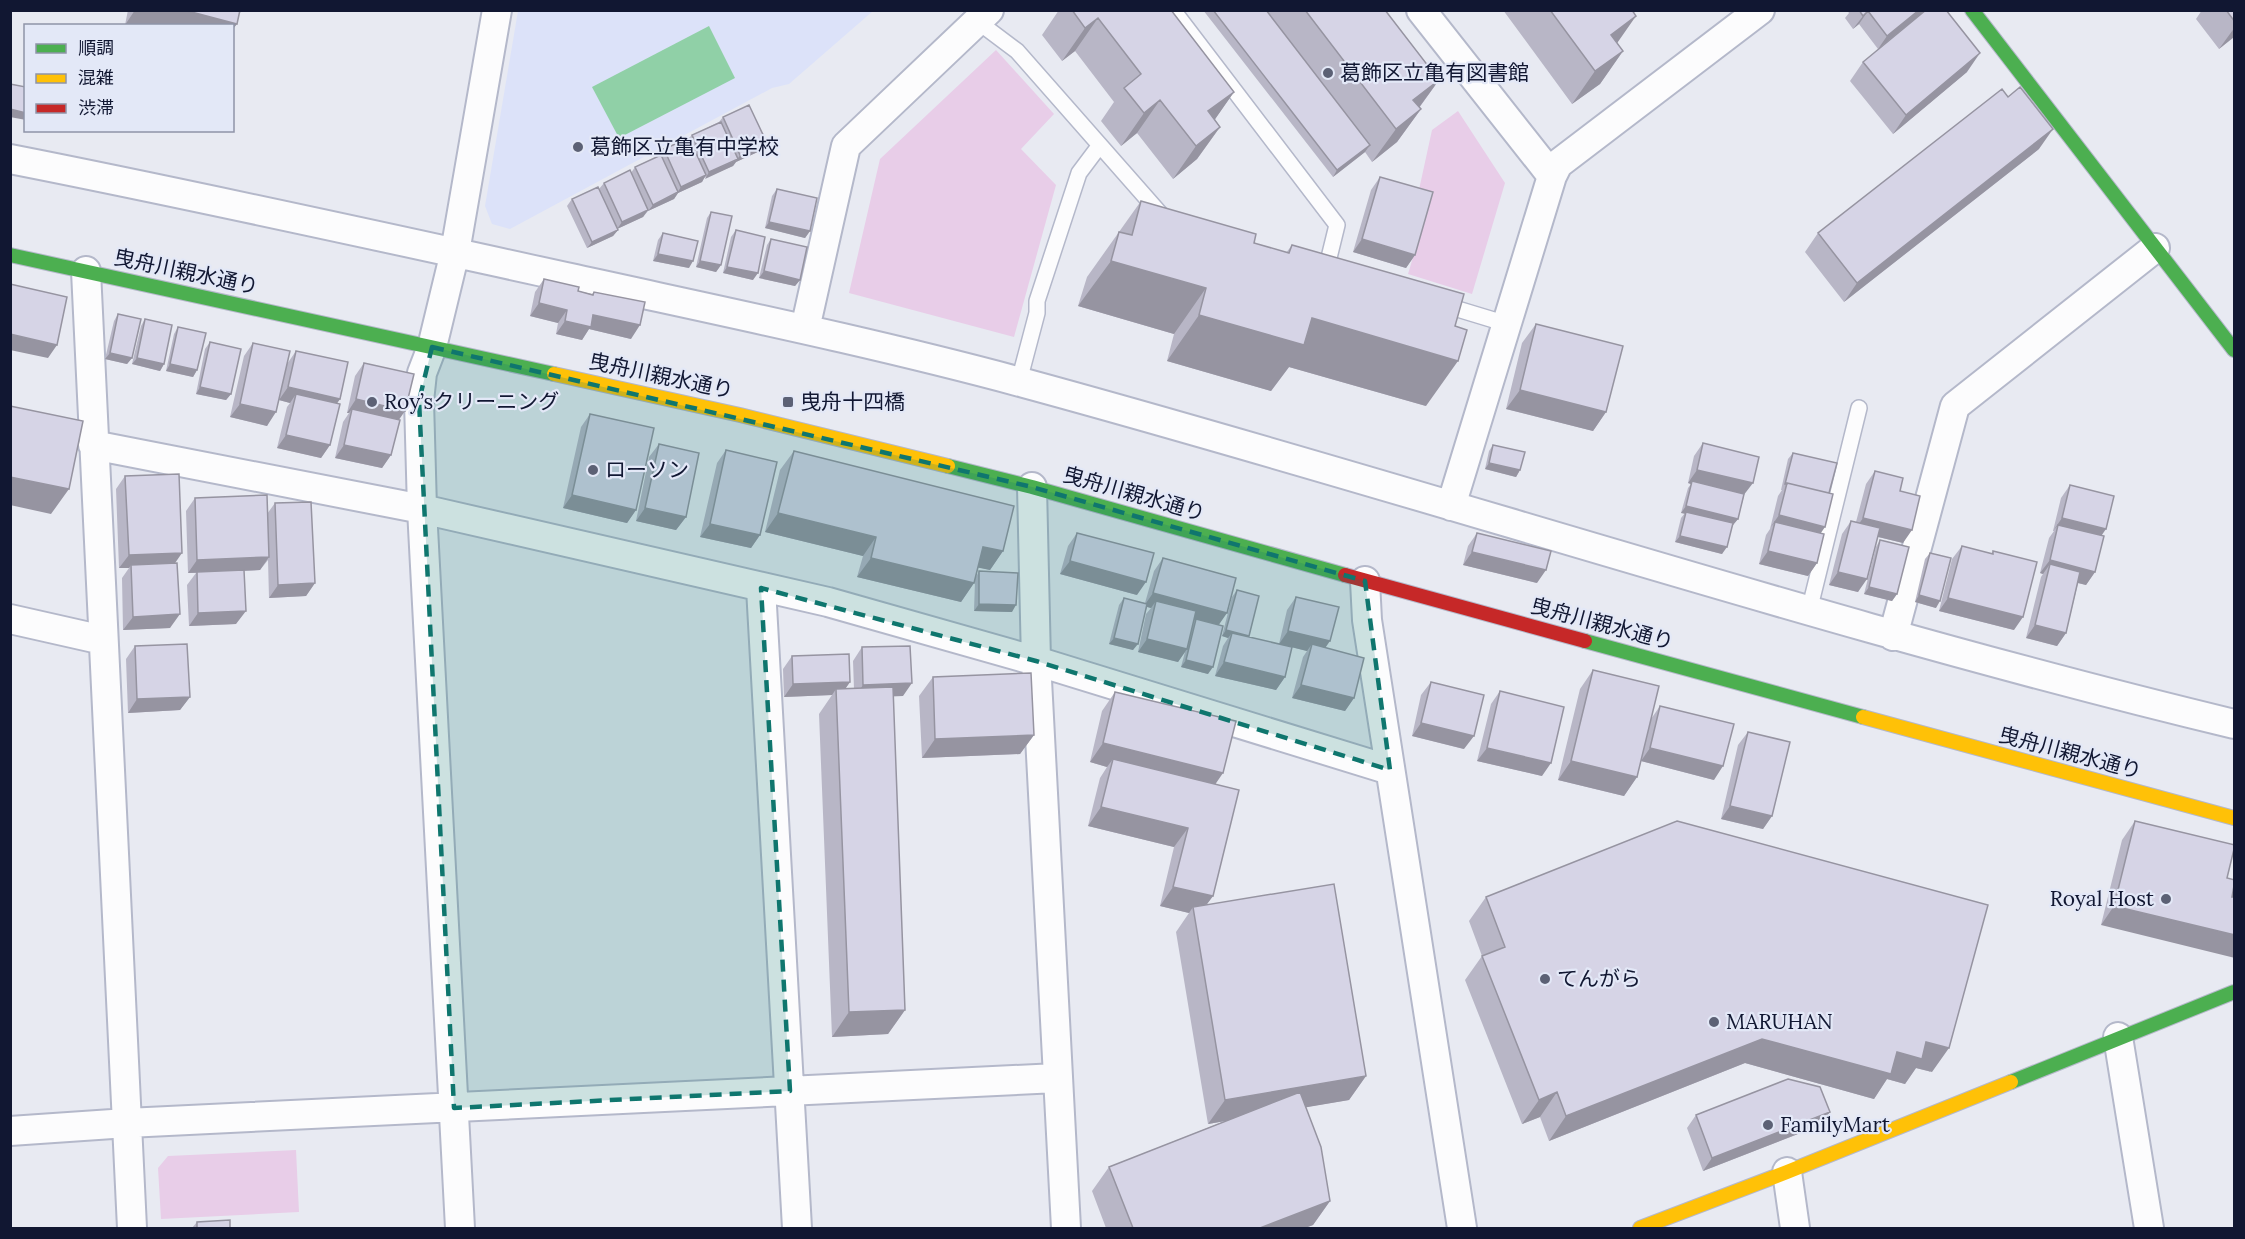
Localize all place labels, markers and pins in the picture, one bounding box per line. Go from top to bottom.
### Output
place label: 葛飾区立亀有図書館 [1340,59,1529,86]
marker: 葛飾区立亀有図書館 [1321,66,1335,80]
place label: 葛飾区立亀有中学校 [590,133,779,160]
marker: 葛飾区立亀有中学校 [571,140,585,154]
place label: Roy’sクリーニング [384,388,559,415]
place label: 曳舟十四橋 [800,388,905,415]
marker: Roy’sクリーニング [365,395,379,409]
marker: 曳舟十四橋 [781,395,795,409]
place label: ローソン [605,456,689,483]
marker: ローソン [586,463,600,477]
place label: Royal Host [2050,885,2155,912]
marker: Royal Host [2159,892,2173,906]
place label: てんがら [1557,965,1641,992]
marker: てんがら [1538,972,1552,986]
place label: MARUHAN [1726,1008,1833,1035]
marker: MARUHAN [1707,1015,1721,1029]
place label: FamilyMart [1780,1111,1891,1138]
marker: FamilyMart [1761,1118,1775,1132]

